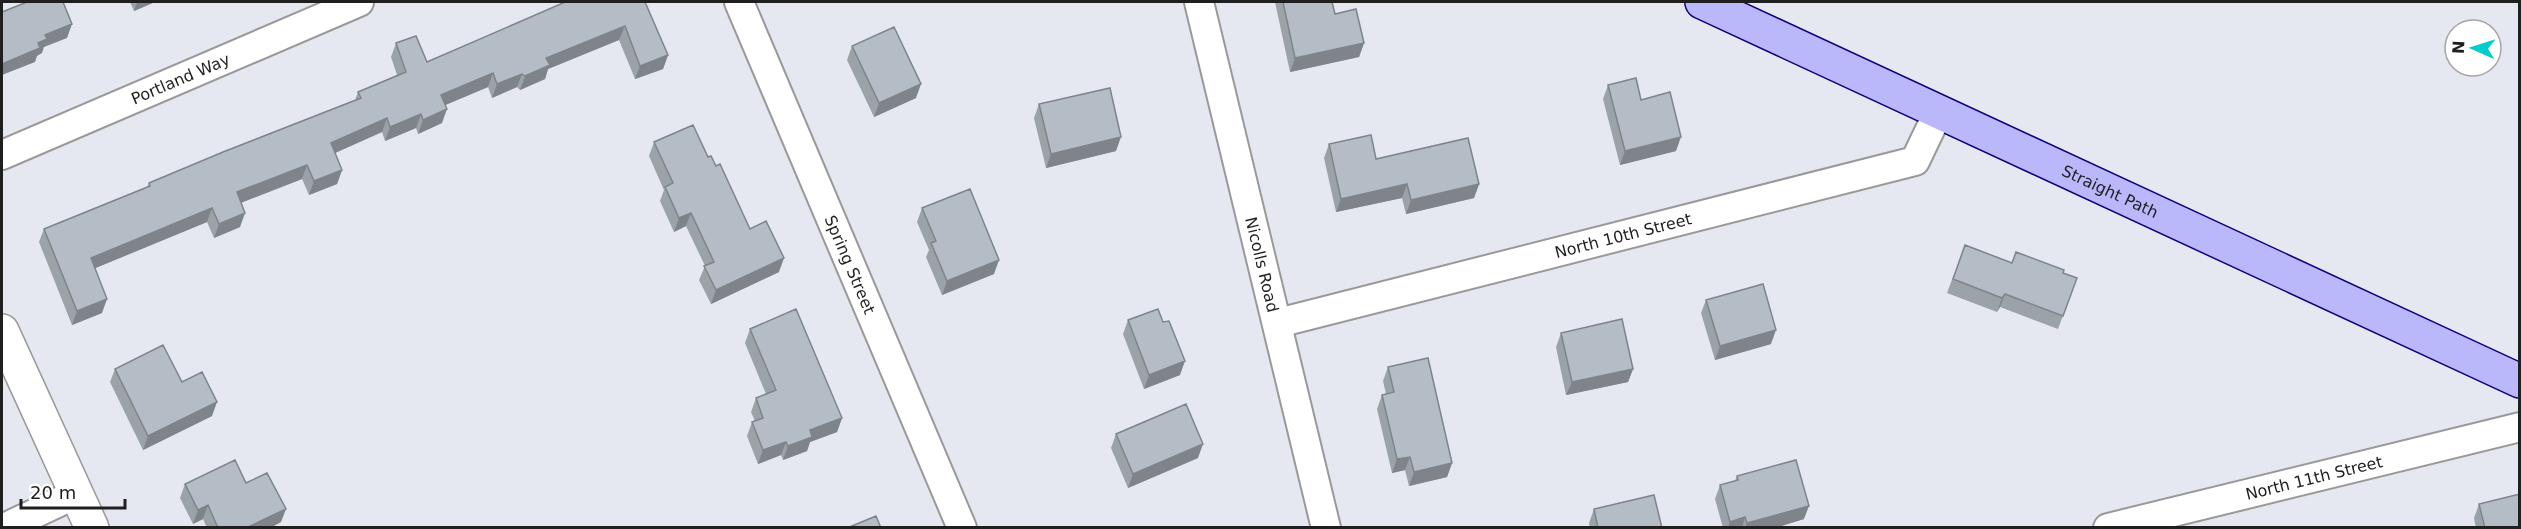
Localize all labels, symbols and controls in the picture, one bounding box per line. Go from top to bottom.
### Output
north arrow [2443,18,2503,78]
text: N [2449,40,2468,54]
street label: Portland Way [128,50,233,109]
street label: Straight Path [2059,161,2161,222]
street label: North 10th Street [1553,209,1694,262]
street label: Spring Street [820,212,879,317]
street label: Nicolls Road [1241,215,1283,314]
street label: North 11th Street [2244,452,2384,504]
scale bar [21,472,124,510]
text: 20 m [30,482,76,503]

